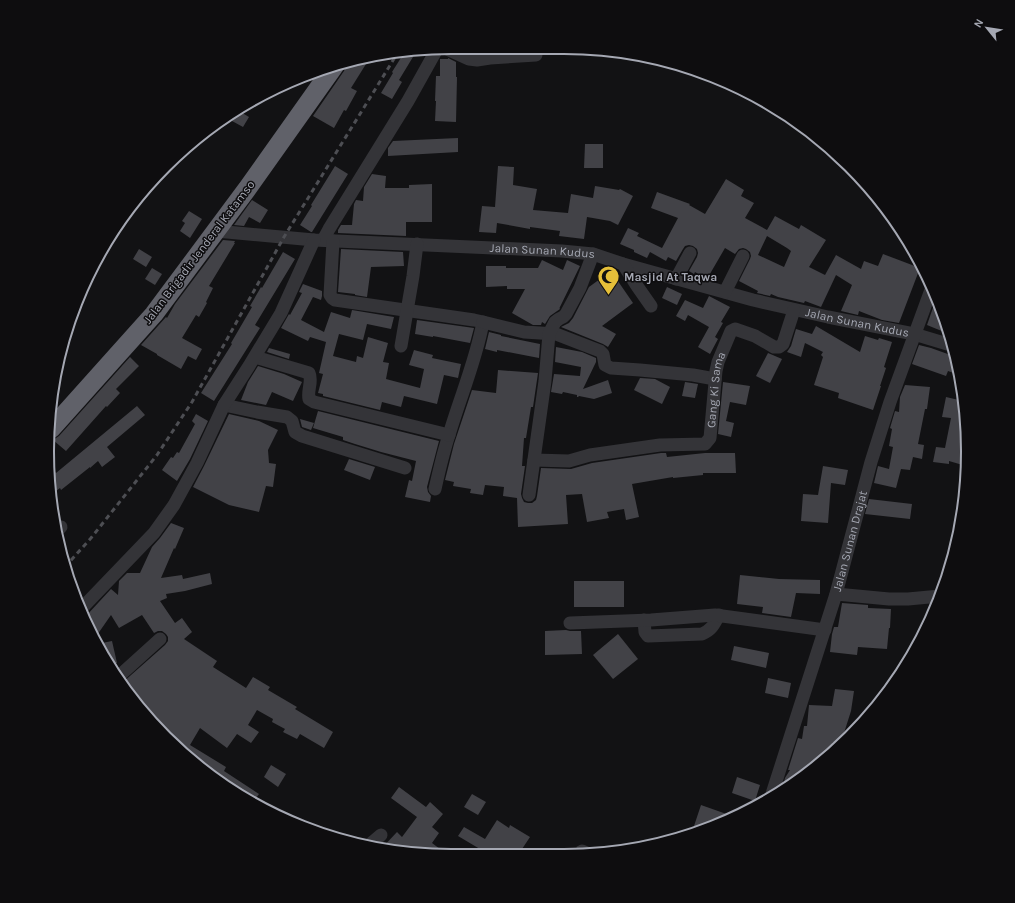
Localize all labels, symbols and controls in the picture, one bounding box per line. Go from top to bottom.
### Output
north arrow [967,8,1007,48]
text: N [971,17,986,30]
street label: Jalan Brigadir Jenderal Katamso [140,178,258,326]
street label: Jalan Sunan Kudus [489,241,596,261]
mosque icon: Masjid At Taqwa [595,264,621,297]
place label: Masjid At Taqwa [624,270,717,284]
street label: Jalan Sunan Kudus [804,305,910,340]
street label: Gang Ki Sama [704,350,729,428]
street label: Jalan Sunan Drajat [830,489,870,593]

